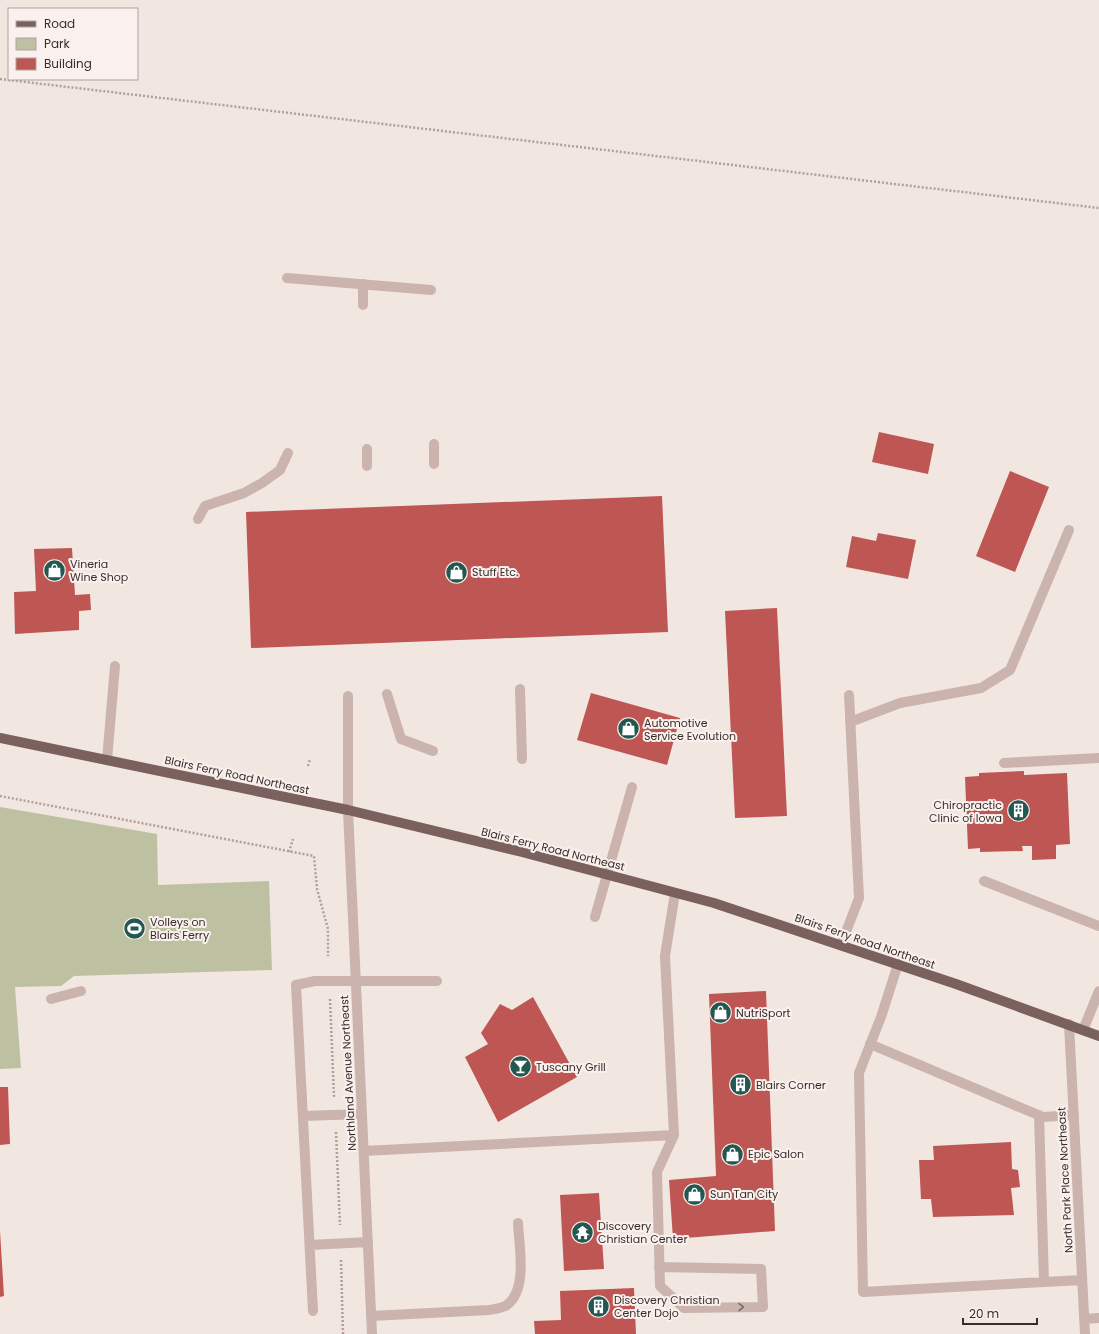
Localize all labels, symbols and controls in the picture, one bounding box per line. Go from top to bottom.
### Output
legend [8,8,138,80]
text: Road [44,15,75,32]
text: Park [44,35,71,52]
text: Building [44,55,92,72]
place label: Vineria Wine Shop [70,556,128,585]
shop icon: Vineria Wine Shop [41,557,67,583]
shop icon: Stuff Etc. [444,559,470,585]
place label: Stuff Etc. [472,564,518,580]
place label: Automotive Service Evolution [644,715,736,744]
shop icon: Automotive Service Evolution [616,716,642,742]
street label: Blairs Ferry Road Northeast [163,752,311,798]
place label: Chiropractic Clinic of Iowa [929,797,1002,826]
building icon: Chiropractic Clinic of Iowa [1005,798,1031,824]
street label: Blairs Ferry Road Northeast [479,823,627,875]
street label: Blairs Ferry Road Northeast [793,909,937,973]
place label: Volleys on Blairs Ferry [150,914,210,943]
sports icon: Volleys on Blairs Ferry [122,915,148,941]
street label: Northland Avenue Northeast [336,995,360,1151]
shop icon: NutriSport [708,1000,734,1026]
place label: NutriSport [736,1005,791,1021]
bar icon: Tuscany Grill [508,1054,534,1080]
place label: Tuscany Grill [536,1059,606,1075]
building icon: Blairs Corner [728,1072,754,1098]
place label: Blairs Corner [756,1077,826,1093]
street label: North Park Place Northeast [1053,1107,1077,1253]
shop icon: Epic Salon [720,1141,746,1167]
place label: Epic Salon [748,1146,804,1162]
shop icon: Sun Tan City [681,1181,707,1207]
place label: Sun Tan City [710,1186,779,1202]
place label: Discovery Christian Center [598,1218,687,1247]
temple icon: Discovery Christian Center [569,1219,595,1245]
place label: Discovery Christian Center Dojo [614,1292,719,1321]
building icon: Discovery Christian Center Dojo [585,1293,611,1319]
scale bar [963,1300,1037,1326]
one-way arrow [738,1303,744,1311]
text: 20 m [969,1305,999,1322]

